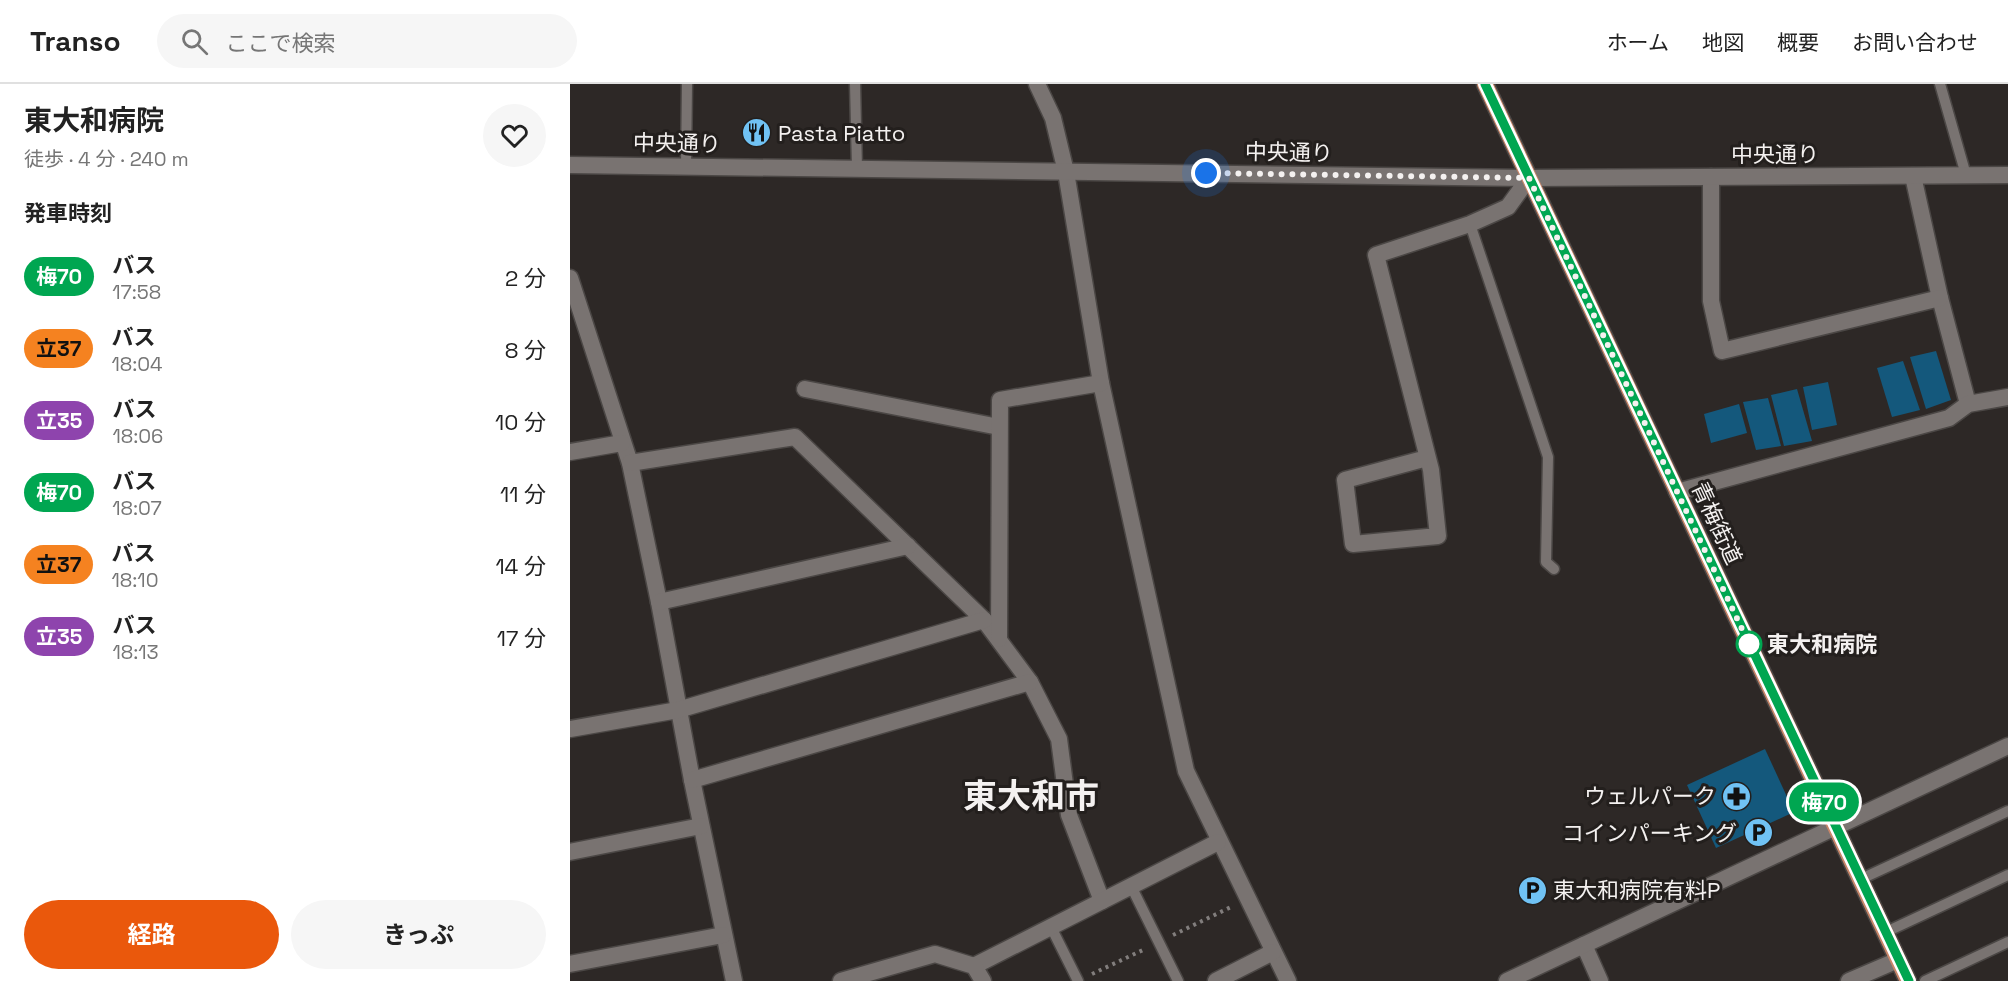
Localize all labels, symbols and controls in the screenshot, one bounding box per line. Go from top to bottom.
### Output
search box [157,14,577,68]
text: Transo [30,23,121,59]
icon: search [178,25,211,58]
text: ここで検索 [226,29,336,57]
text: ホーム [1607,29,1669,56]
text: 地図 [1702,29,1744,56]
text: 概要 [1777,29,1819,56]
text: お問い合わせ [1852,29,1978,56]
text: 東大和病院 [24,102,164,138]
button: heart [483,104,546,167]
restaurant icon: Pasta Piatto [741,117,773,149]
place label: Pasta Piatto [778,119,905,147]
street label: 中央通り [633,128,721,158]
street label: 中央通り [1245,137,1333,167]
street label: 中央通り [1731,140,1819,168]
text: 徒歩 · 4 分 · 240 m [24,146,189,172]
your location [1191,158,1221,188]
text: 発車時刻 [24,199,112,227]
text: バス [112,251,156,279]
text: 梅70 [36,263,82,290]
text: 2 分 [505,264,546,292]
text: 17:58 [112,279,161,305]
text: バス [111,323,155,351]
text: 立37 [36,335,81,362]
text: 8 分 [505,336,546,364]
text: 18:04 [111,351,163,377]
text: バス [112,395,156,423]
text: 立35 [36,407,82,434]
text: 10 分 [495,408,546,436]
text: 18:06 [112,423,163,449]
text: バス [112,467,156,495]
street label: 青梅街道 [1686,477,1748,569]
text: 梅70 [36,479,82,506]
text: 11 分 [500,480,546,508]
text: 18:07 [112,495,162,521]
text: バス [111,539,155,567]
text: 立37 [36,551,81,578]
text: 14 分 [495,552,546,580]
text: 18:10 [111,567,158,593]
text: バス [112,611,156,639]
text: 立35 [36,623,82,650]
text: 17 分 [497,624,546,652]
place label: 東大和病院 [1767,630,1877,658]
marker: 東大和病院 [1736,631,1762,657]
text: 18:13 [112,639,159,665]
district label: 東大和市 [963,775,1099,818]
pharmacy icon: ウェルパーク [1721,780,1753,812]
place label: ウェルパーク [1584,782,1716,810]
line badge: 梅70 [1790,782,1858,822]
text: 梅70 [1801,789,1847,816]
parking icon: コインパーキング [1742,817,1774,849]
place label: コインパーキング [1562,819,1737,847]
parking icon: 東大和病院有料P [1516,874,1548,906]
place label: 東大和病院有料P [1553,876,1720,904]
button: 経路 [24,900,279,969]
button: きっぷ [291,900,546,969]

